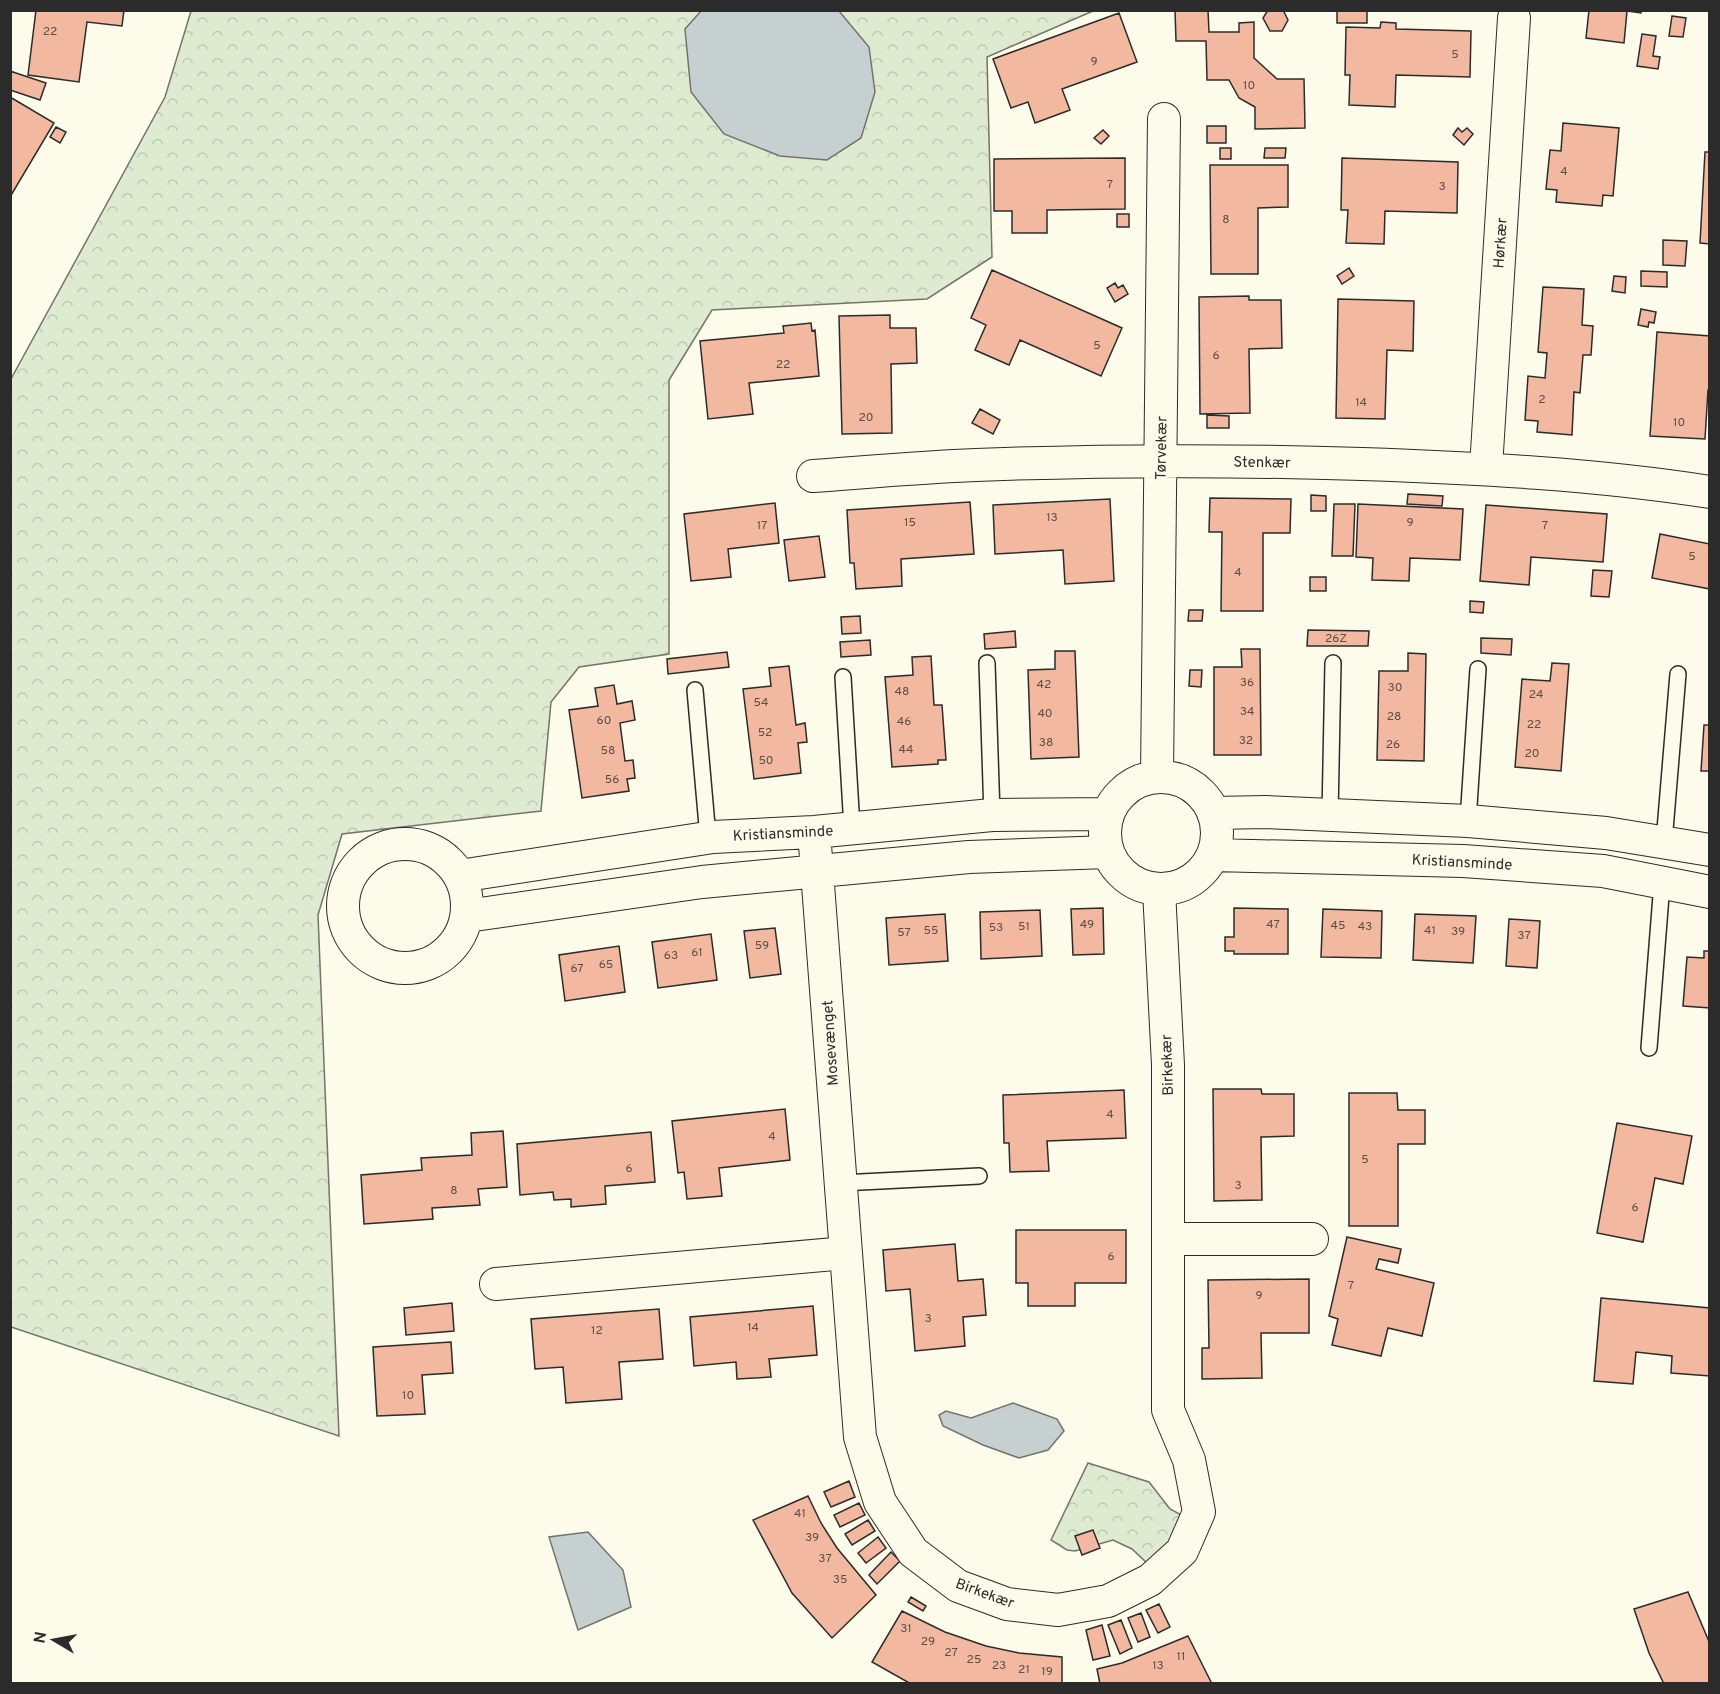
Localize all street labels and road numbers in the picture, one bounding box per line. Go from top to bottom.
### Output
street label: Hørkær [1490,217,1513,269]
street label: Tørvekær [1152,416,1173,480]
street label: Stenkær [1233,453,1291,474]
street label: Kristiansminde [732,822,834,847]
street label: Kristiansminde [1411,851,1513,876]
street label: Mosevænget [819,999,844,1086]
street label: Birkekær [1158,1034,1179,1096]
street label: Birkekær [952,1575,1017,1614]

